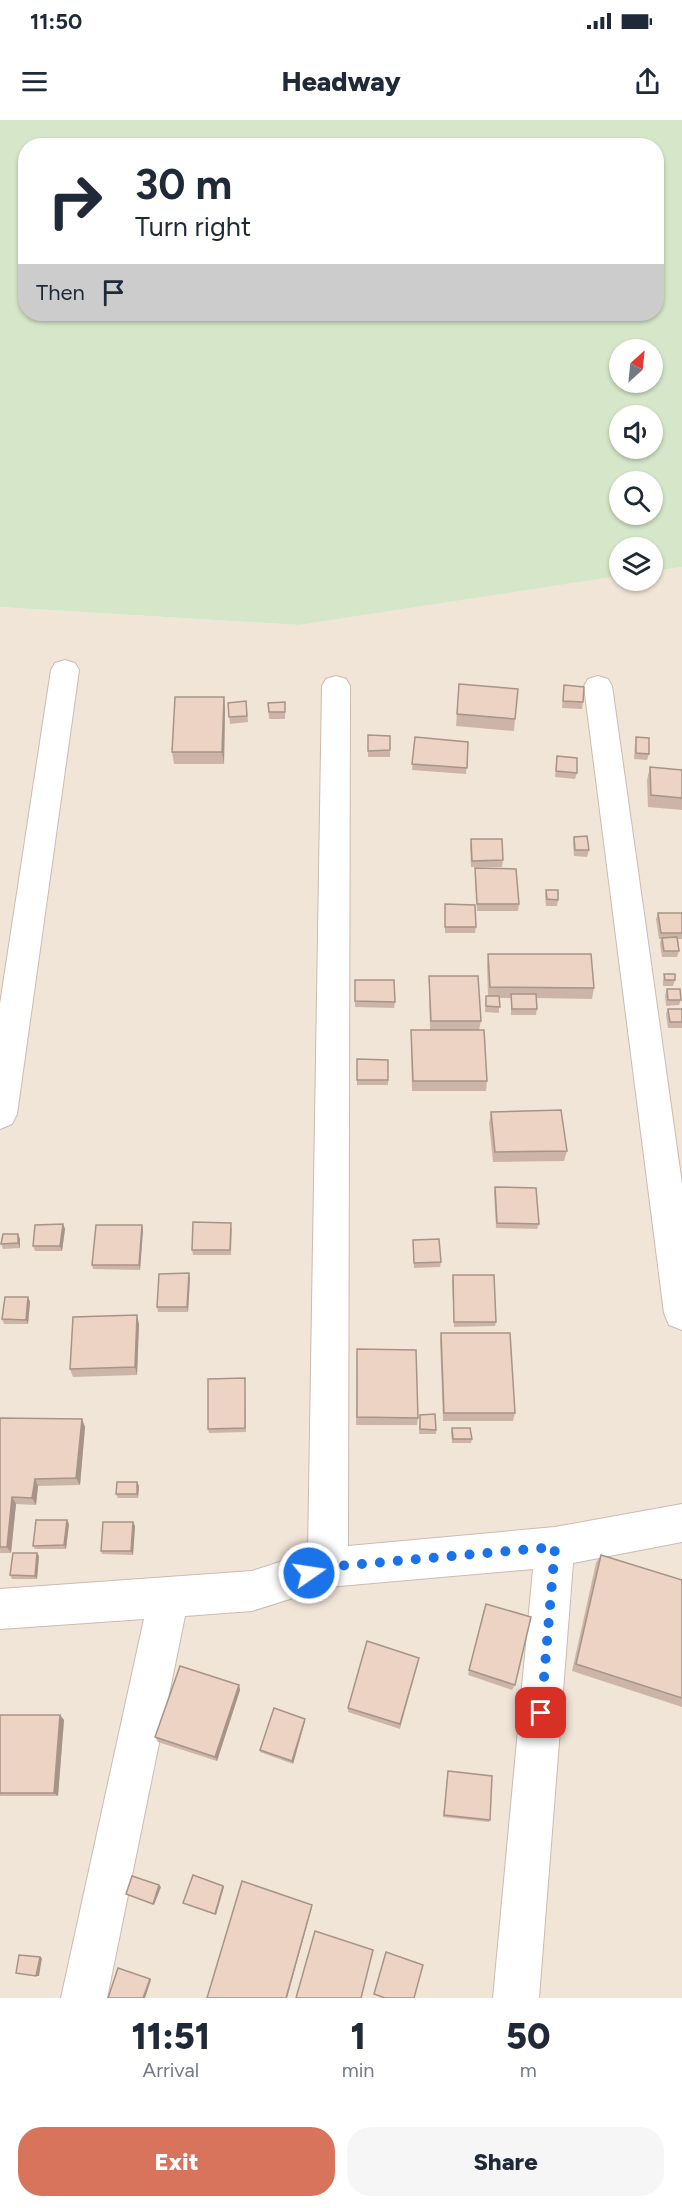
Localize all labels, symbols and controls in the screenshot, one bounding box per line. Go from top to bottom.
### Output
text: 11:50 [30,8,82,35]
icon: menu [18,65,51,98]
text: Headway [281,65,401,98]
icon: share [631,65,664,98]
text: 30 m [135,159,232,210]
icon: right [36,162,114,240]
text: Turn right [135,210,251,243]
icon: arrive [97,276,130,309]
text: Then [36,279,85,306]
north arrow [609,339,663,393]
map controls [609,339,663,591]
button: sound [609,405,663,459]
button: search [609,471,663,525]
button: layers [609,537,663,591]
position arrow [277,1541,341,1605]
pin [515,1687,566,1738]
icon: arrive [524,1696,557,1729]
text: 11:51 [131,2015,210,2058]
text: 1 [350,2015,366,2058]
text: 50 [506,2015,550,2058]
text: Arrival [143,2058,199,2082]
text: min [342,2058,375,2082]
text: m [520,2058,537,2082]
button: Exit [18,2127,335,2196]
button: Share [347,2127,664,2196]

